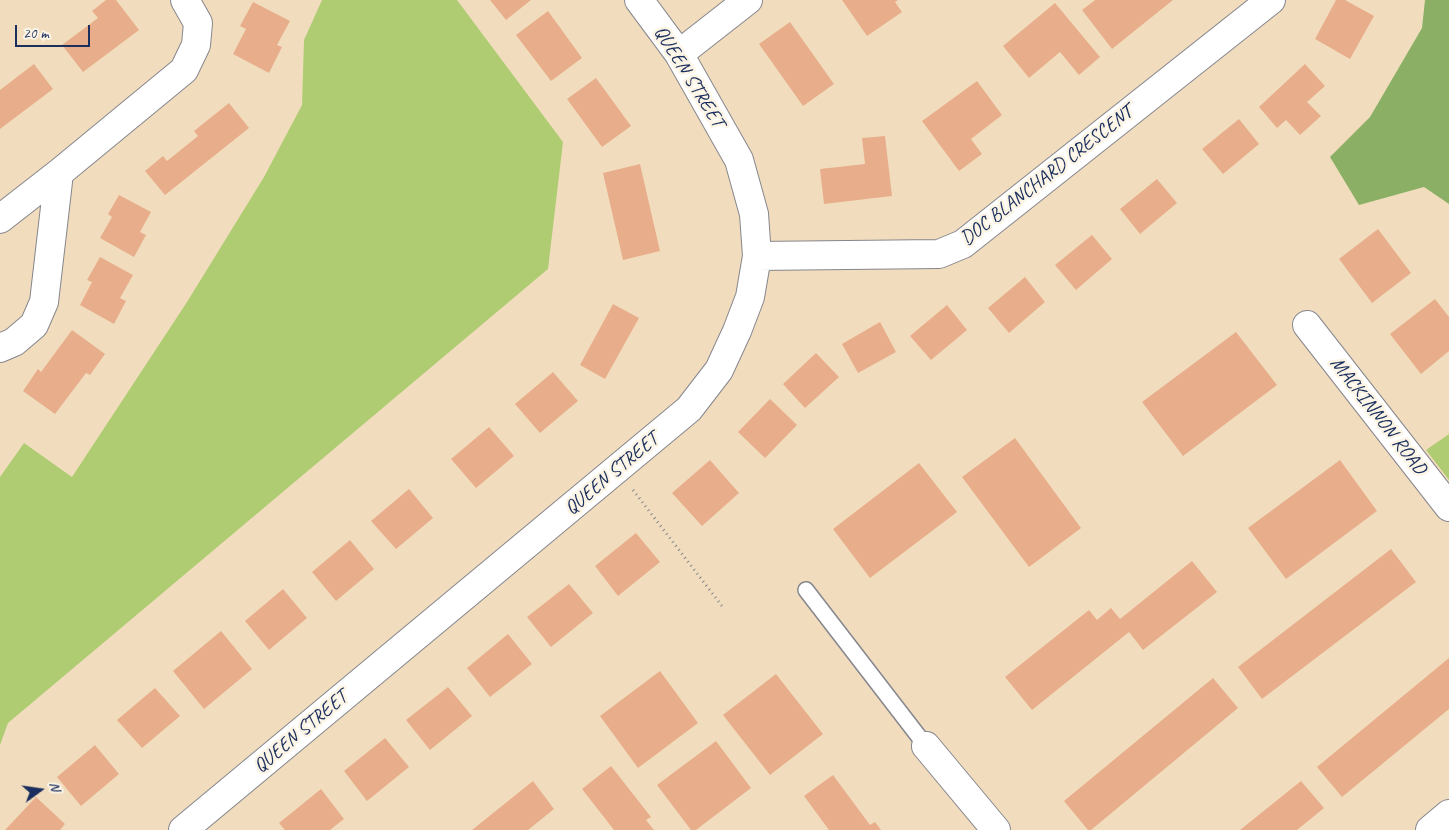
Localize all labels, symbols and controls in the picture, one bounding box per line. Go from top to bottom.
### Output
scale bar [18,15,92,47]
street label: QUEEN STREET [648,22,730,132]
text: 20 m [23,24,49,43]
street label: DOC BLANCHARD CRESCENT [956,101,1138,251]
street label: MACKINNON ROAD [1324,352,1432,480]
street label: QUEEN STREET [560,428,664,520]
street label: QUEEN STREET [249,686,353,778]
north arrow [15,765,65,815]
text: N [46,780,64,793]

